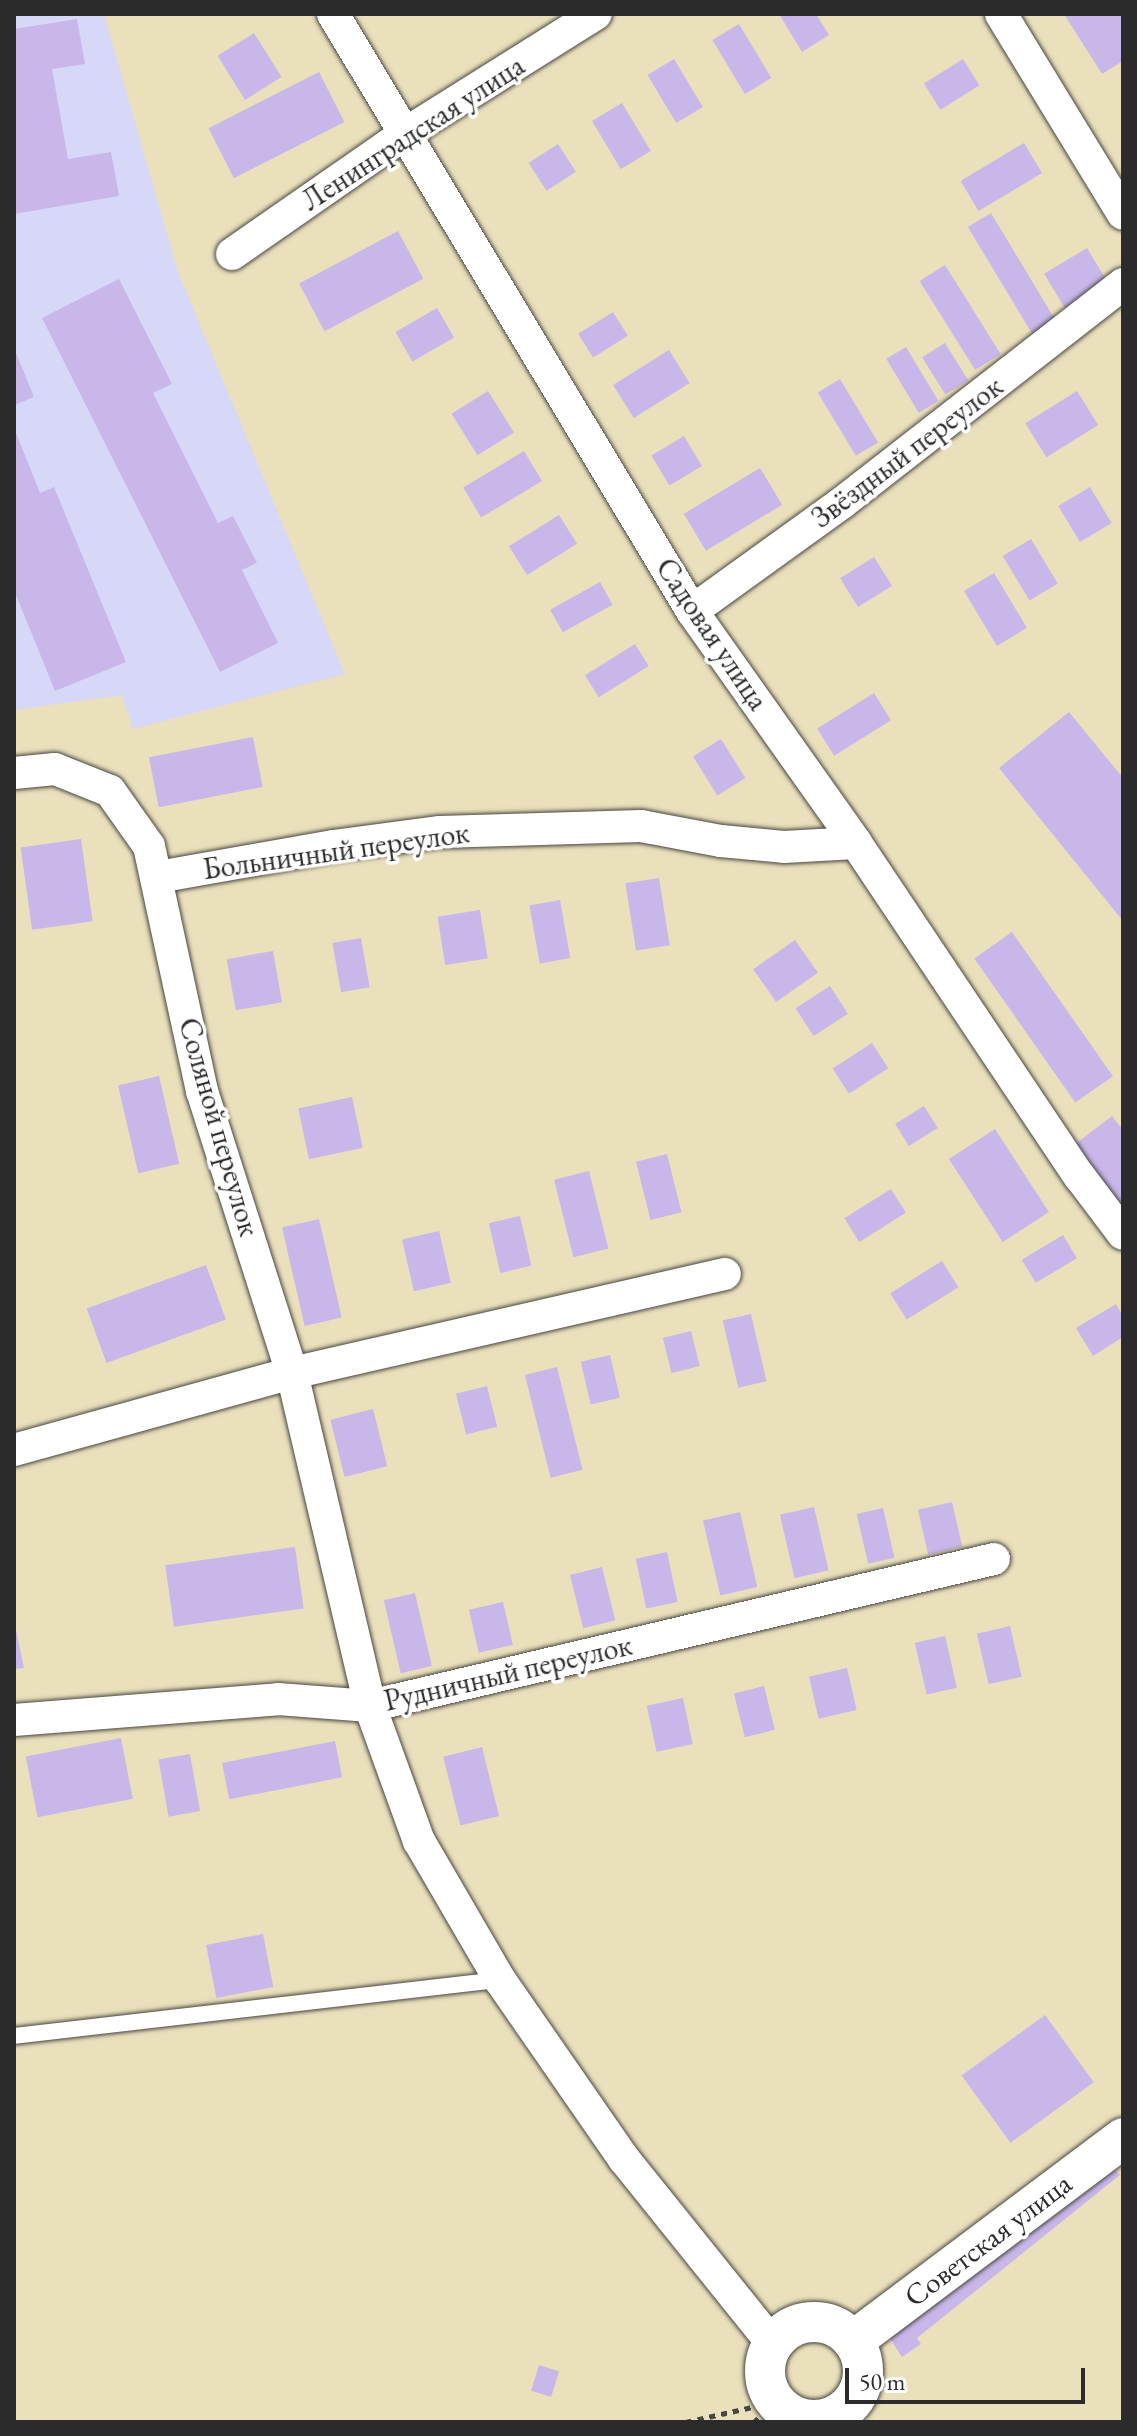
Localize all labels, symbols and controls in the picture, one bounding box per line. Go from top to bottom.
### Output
street label: Ленинградская улица [295,48,531,218]
street label: Звёздный переулок [804,368,1010,536]
street label: Садовая улица [648,551,776,717]
street label: Больничный переулок [201,814,471,888]
street label: Соляной переулок [171,1014,267,1240]
street label: Рудничный переулок [381,1627,635,1719]
street label: Советская улица [897,2165,1079,2315]
scale bar [849,2352,1089,2402]
text: 50 m [859,2366,906,2397]

